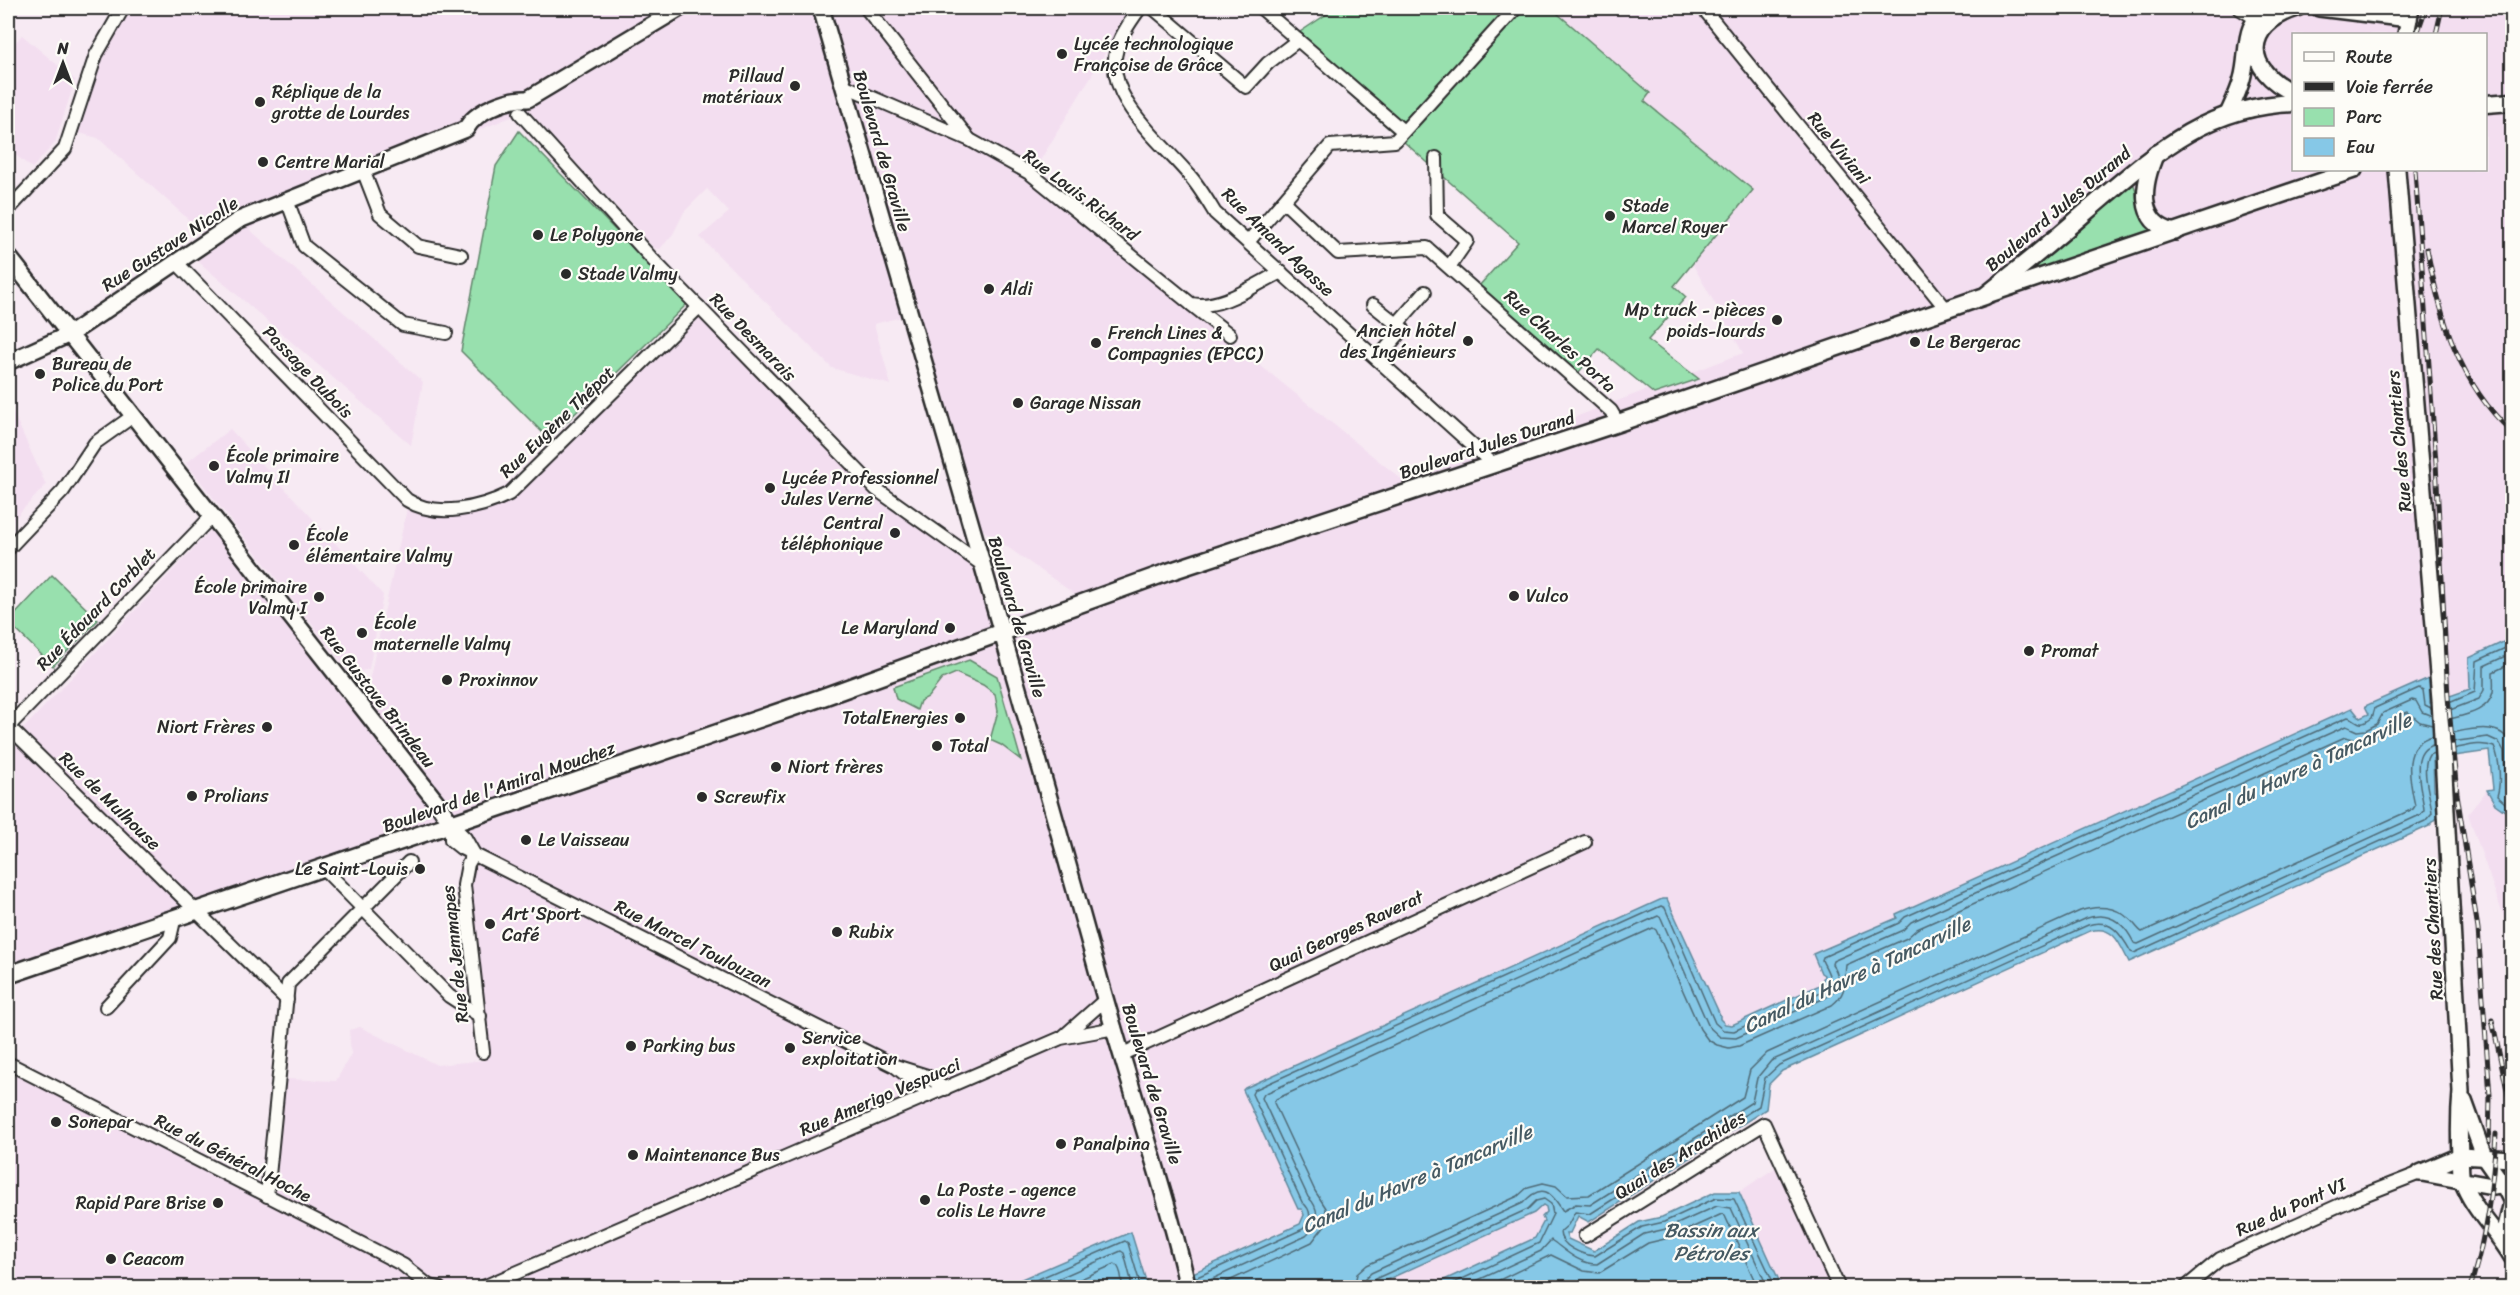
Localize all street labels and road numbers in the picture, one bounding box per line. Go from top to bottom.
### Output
street label: Boulevard de Graville [844,66,920,236]
street label: Rue Viviani [1799,104,1880,193]
street label: Boulevard Jules Durand [1978,137,2139,280]
street label: Rue Louis Richard [1016,140,1147,251]
street label: Rue Amand Agasse [1214,179,1342,305]
street label: Rue Gustave Nicolle [95,188,245,300]
street label: Rue Charles Porta [1496,281,1624,401]
street label: Rue Desmarais [702,285,805,390]
street label: Passage Dubois [255,317,362,427]
street label: Rue Eugène Thépot [491,358,623,486]
street label: Rue des Chantiers [2377,368,2421,513]
street label: Boulevard Jules Durand [1395,401,1580,488]
street label: Boulevard de Graville [979,532,1055,702]
street label: Rue Édouard Corblet [28,539,164,679]
street label: Rue Gustave Brindeau [312,619,444,776]
street label: Boulevard de l'Amiral Mouchez [378,732,620,842]
street label: Rue de Mulhouse [51,743,169,859]
street label: Rue des Chantiers [2413,856,2453,1001]
street label: Quai Georges Raverat [1263,881,1430,981]
street label: Rue de Jemmapes [432,883,478,1024]
street label: Rue Marcel Toulouzan [609,891,777,998]
street label: Boulevard de Graville [1112,1000,1192,1168]
street label: Rue Amerigo Vespucci [794,1048,967,1145]
street label: Quai des Arachides [1608,1101,1753,1208]
street label: Rue du Général Hoche [149,1104,318,1212]
street label: Rue du Pont VI [2231,1168,2353,1246]

